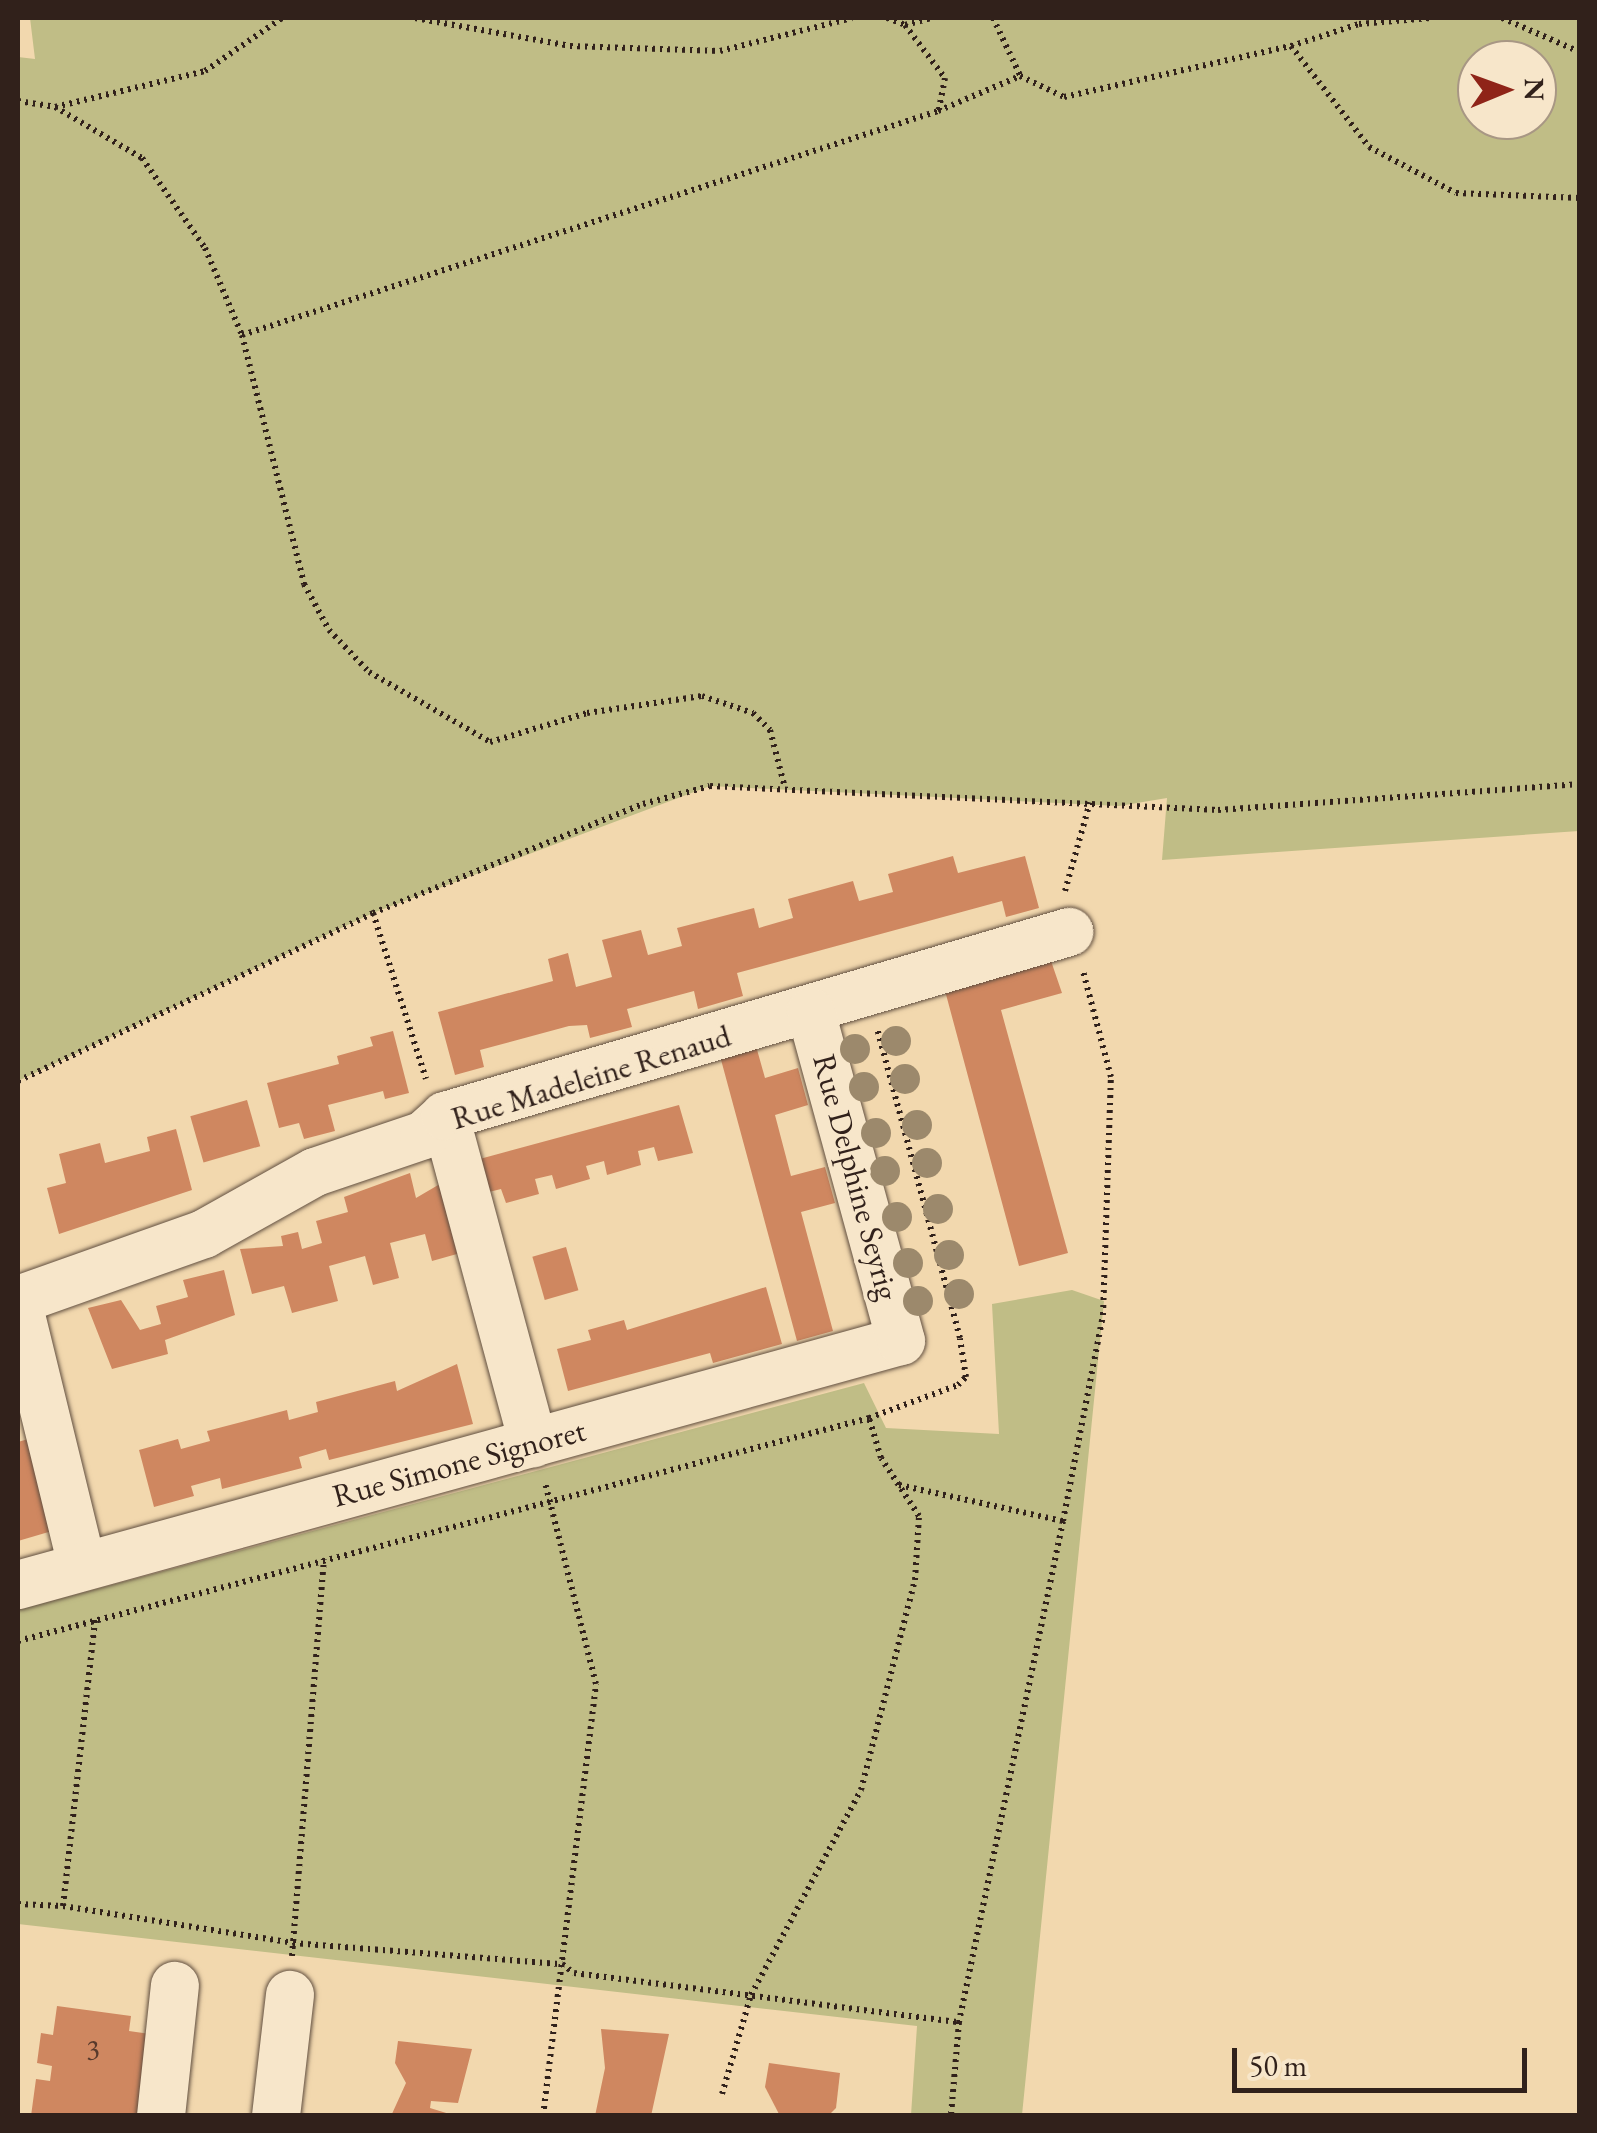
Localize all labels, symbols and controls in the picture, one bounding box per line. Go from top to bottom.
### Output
north arrow [1457,40,1557,140]
text: N [1517,78,1553,101]
street label: Rue Madeleine Renaud [447,1016,735,1138]
street label: Rue Delphine Seyrig [805,1050,907,1304]
street label: Rue Simone Signoret [328,1411,590,1515]
scale bar [1237,2028,1532,2090]
house number: 3 [86,2032,100,2066]
text: 50 m [1249,2046,1307,2085]

